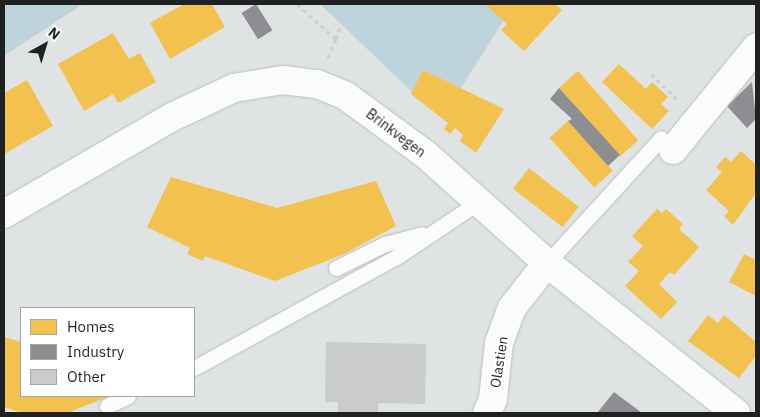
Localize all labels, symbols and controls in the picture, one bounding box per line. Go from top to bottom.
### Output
north arrow [20,20,70,70]
text: N [45,23,64,44]
street label: Brinkvegen [363,105,429,161]
legend [20,307,195,397]
text: Homes [67,317,115,336]
street label: Olastien [487,335,511,389]
text: Industry [67,342,124,361]
text: Other [67,367,105,386]

